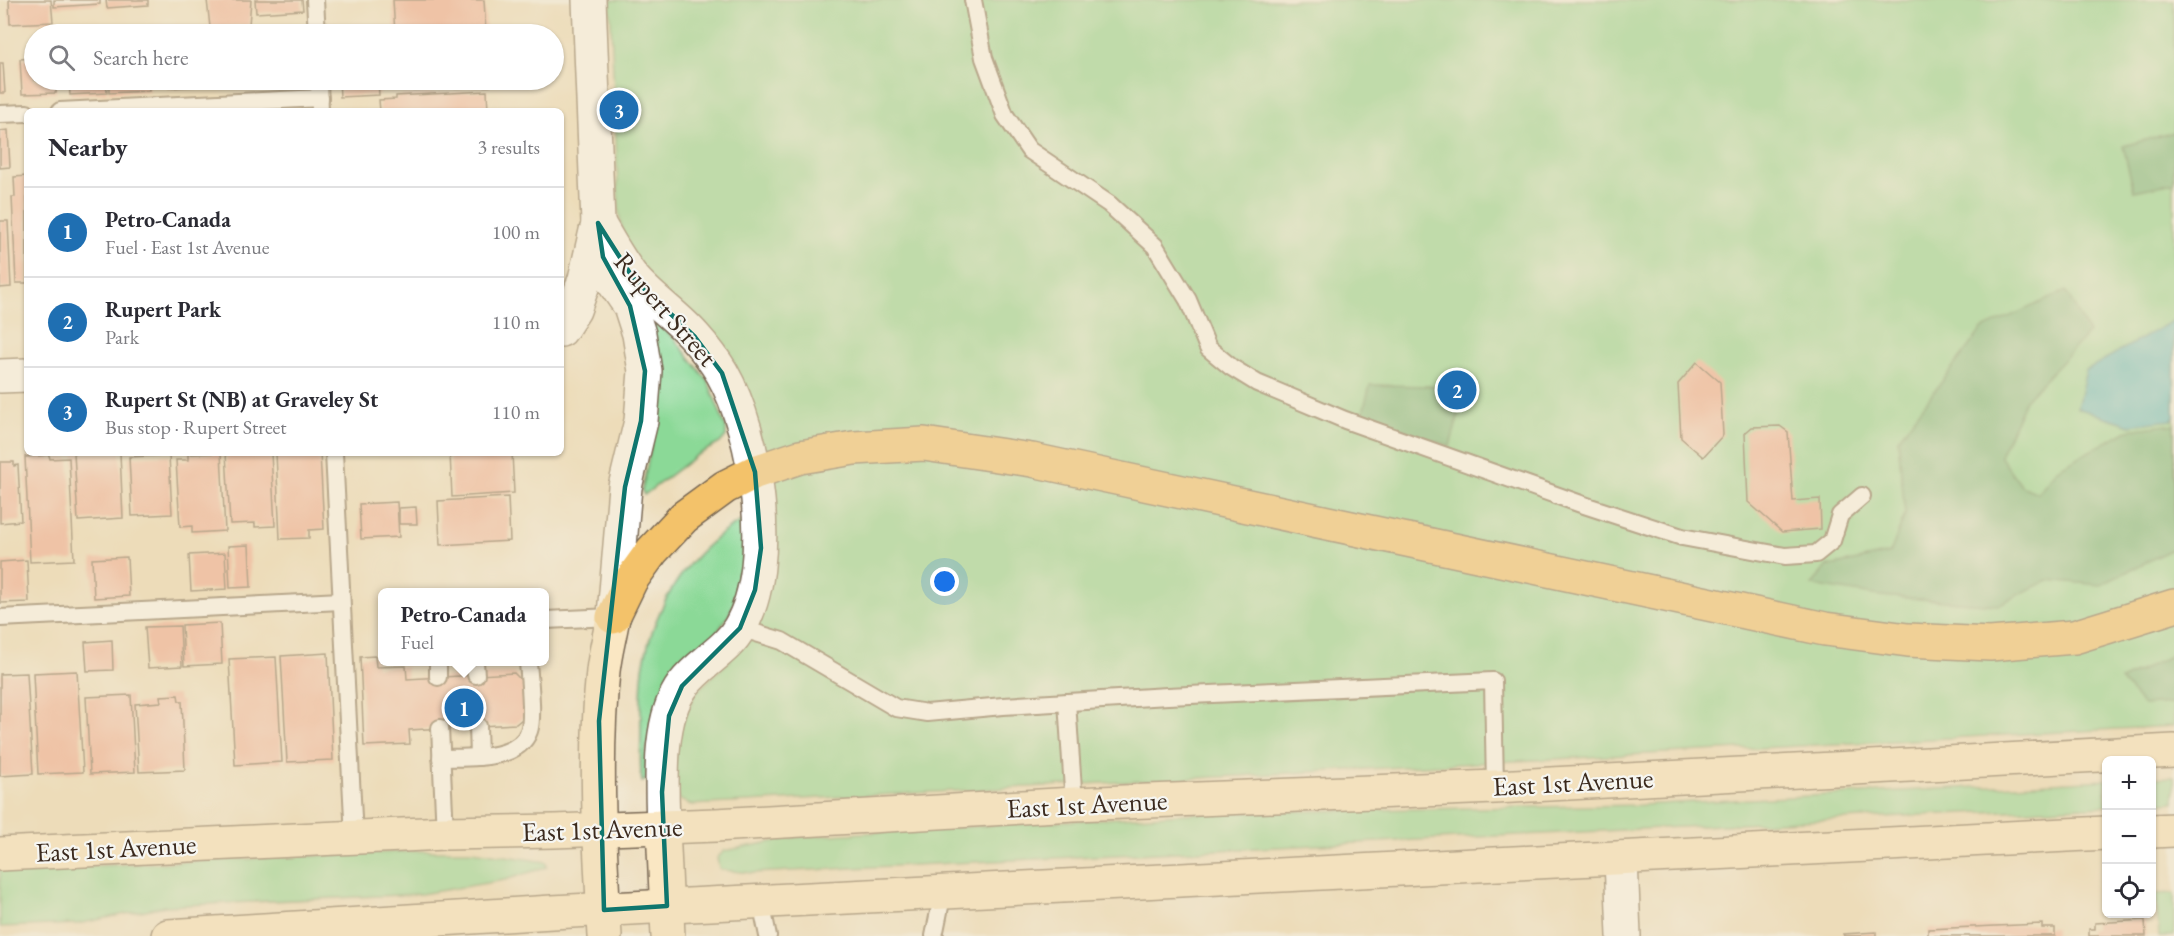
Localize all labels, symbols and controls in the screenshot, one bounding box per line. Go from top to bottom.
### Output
search box [24,24,564,90]
icon: search [45,41,78,74]
text: Search here [93,43,188,72]
pin: 3 [600,88,638,132]
text: Nearby [48,130,128,164]
text: 3 results [477,134,540,160]
text: Petro-Canada [105,205,231,234]
text: 1 [62,219,73,245]
text: 100 m [492,219,540,245]
text: Fuel · East 1st Avenue [105,234,270,260]
street label: Rupert Street [607,245,726,374]
text: Rupert Park [105,295,221,324]
text: 2 [62,309,73,335]
text: 110 m [492,309,540,335]
text: Park [105,324,139,350]
pin: 2 [1438,368,1476,412]
text: Rupert St (NB) at Graveley St [105,385,378,414]
text: 3 [62,399,73,425]
text: 110 m [492,399,540,425]
text: Bus stop · Rupert Street [105,414,287,440]
your location [930,567,959,596]
popup [378,588,549,666]
text: Petro-Canada [401,600,526,629]
text: Fuel [401,629,434,655]
pin: 1 [444,686,484,730]
map controls [2102,756,2156,918]
button: + [2102,756,2156,810]
street label: East 1st Avenue [1492,760,1654,804]
street label: East 1st Avenue [1006,782,1168,826]
street label: East 1st Avenue [521,809,683,849]
button: − [2102,810,2156,864]
street label: East 1st Avenue [35,826,197,870]
button: locate [2102,864,2156,918]

